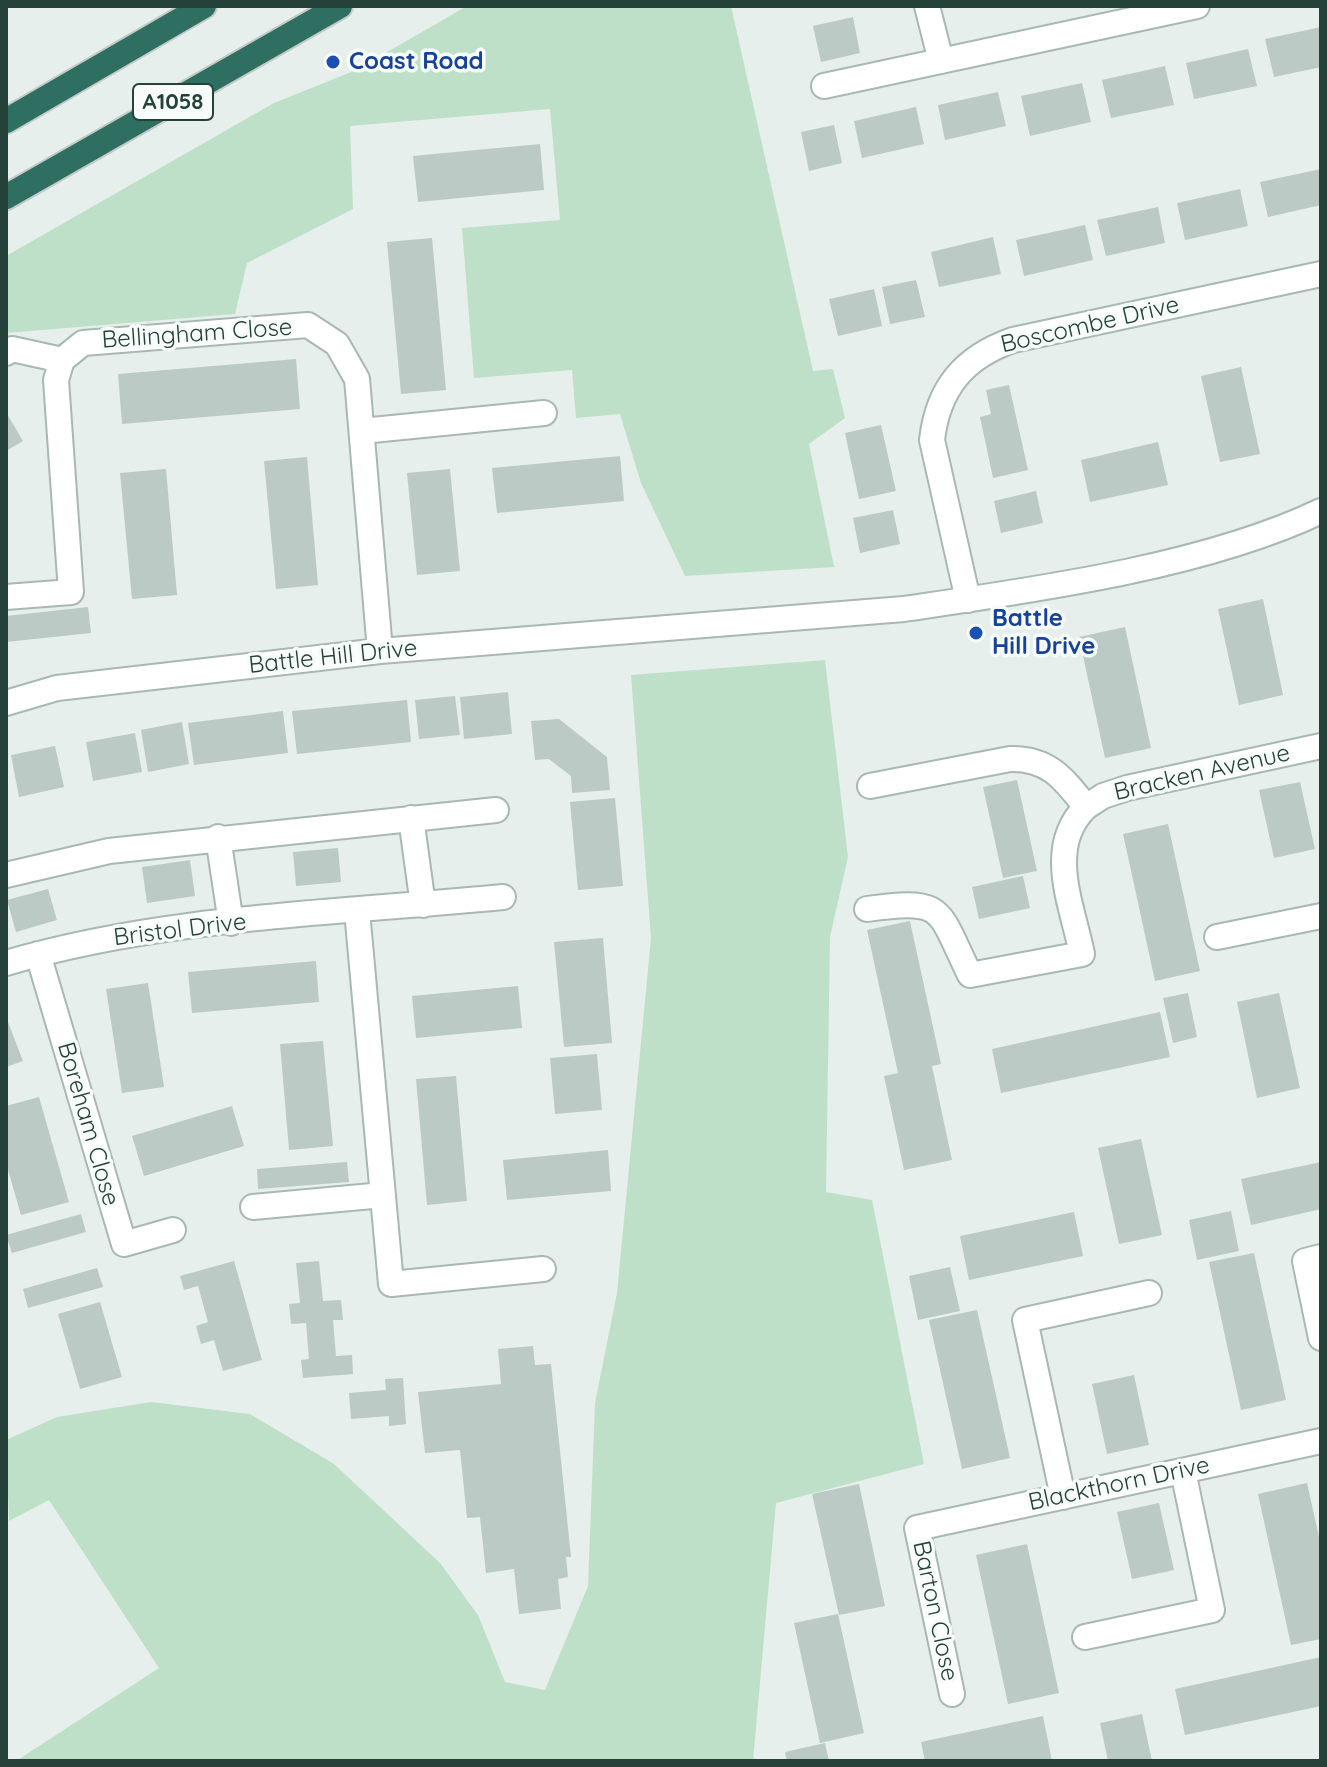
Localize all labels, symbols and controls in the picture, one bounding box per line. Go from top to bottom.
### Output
place label: Coast Road [349,48,484,76]
marker: Coast Road [324,53,342,71]
road number: A1058 [133,84,213,120]
street label: Boscombe Drive [998,290,1182,360]
street label: Bellingham Close [101,313,293,355]
place label: Battle Hill Drive [992,605,1095,661]
marker: Battle Hill Drive [967,624,985,642]
street label: Battle Hill Drive [247,634,419,680]
street label: Bracken Avenue [1111,739,1293,807]
street label: Bristol Drive [112,908,248,952]
street label: Boreham Close [51,1039,125,1209]
street label: Blackthorn Drive [1026,1451,1212,1517]
street label: Barton Close [906,1538,964,1684]

